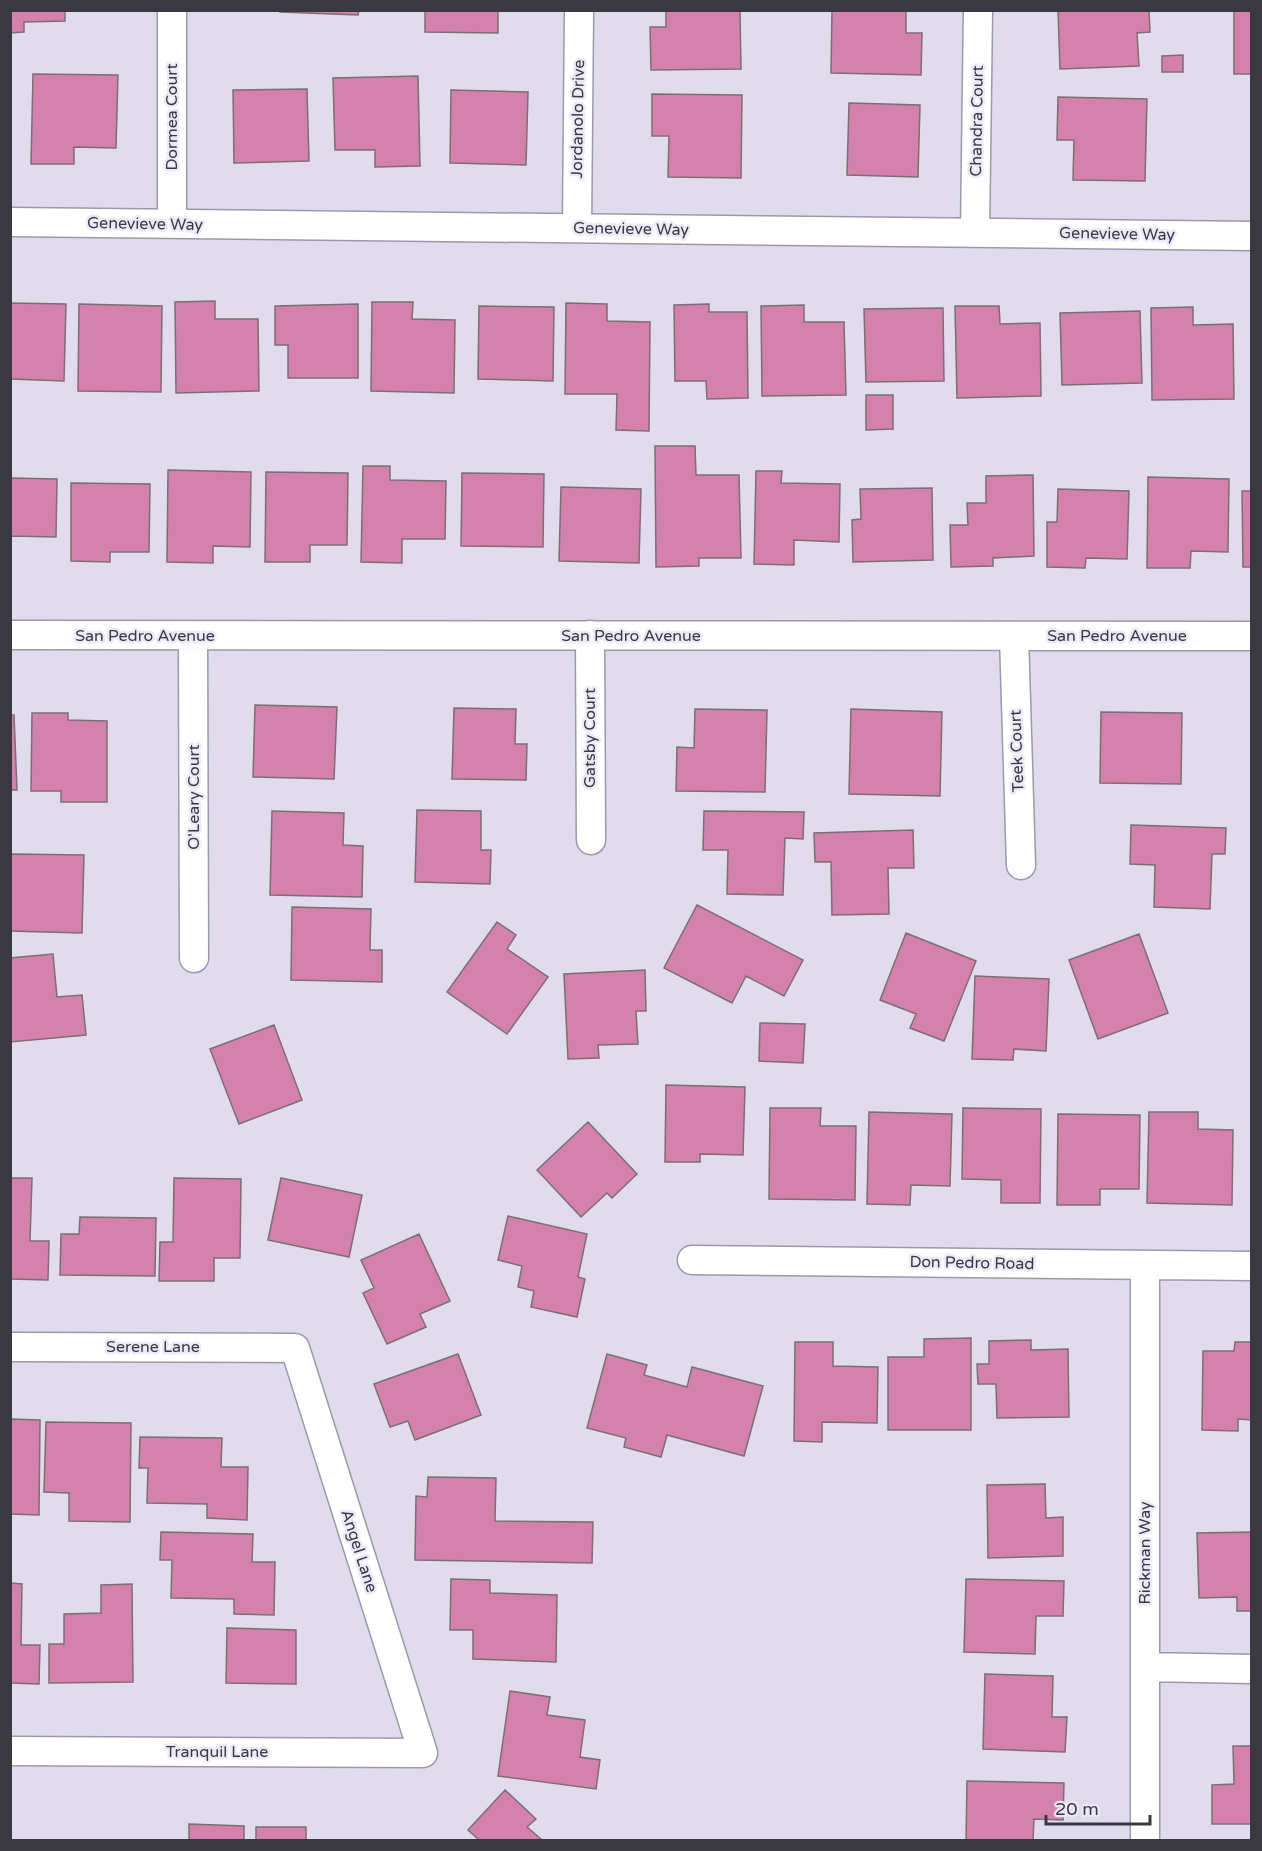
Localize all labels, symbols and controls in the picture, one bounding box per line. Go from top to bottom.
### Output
street label: Jordanolo Drive [567,59,589,179]
street label: Dormea Court [162,63,182,171]
street label: Chandra Court [966,65,988,177]
street label: Genevieve Way [87,213,204,235]
street label: Genevieve Way [573,218,690,240]
street label: Genevieve Way [1059,223,1176,245]
street label: San Pedro Avenue [75,626,215,646]
street label: San Pedro Avenue [561,626,701,646]
street label: San Pedro Avenue [1047,626,1187,646]
street label: Gatsby Court [580,688,600,788]
street label: Teek Court [1006,710,1028,792]
street label: O'Leary Court [184,744,204,850]
street label: Don Pedro Road [909,1252,1035,1274]
street label: Serene Lane [106,1337,200,1357]
street label: Rickman Way [1135,1501,1155,1605]
street label: Angel Lane [336,1507,382,1595]
street label: Tranquil Lane [166,1742,268,1762]
scale bar [1046,1788,1150,1826]
text: 20 m [1055,1798,1099,1820]

